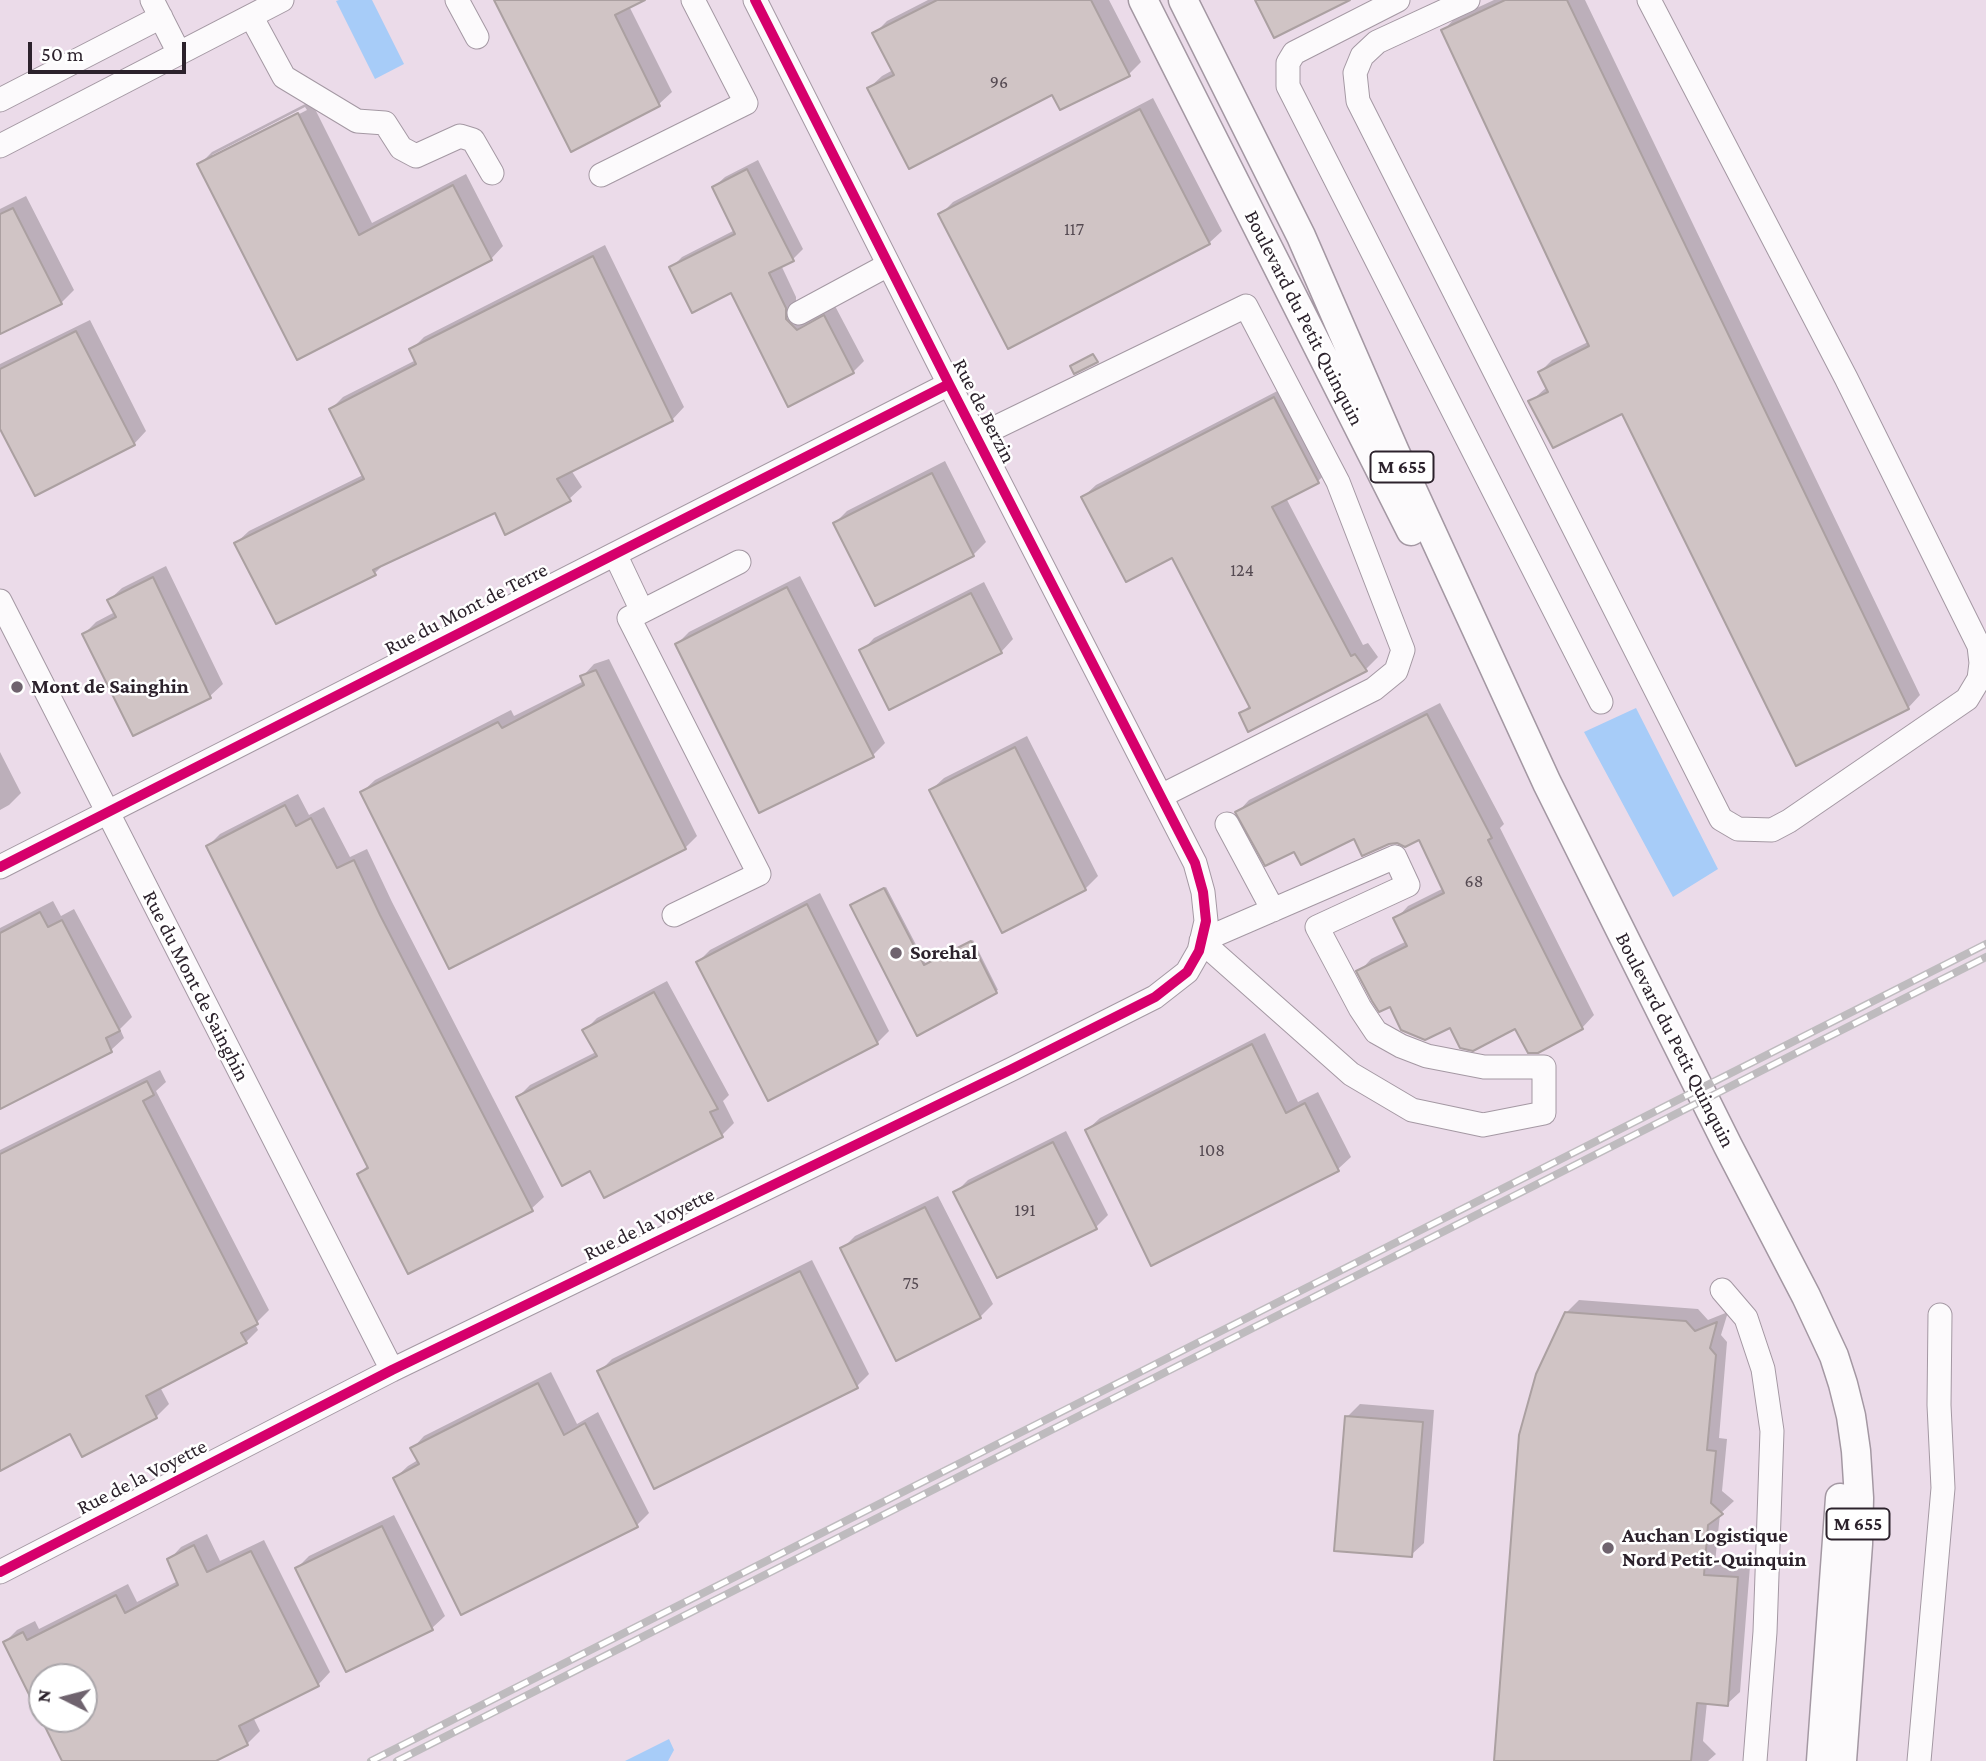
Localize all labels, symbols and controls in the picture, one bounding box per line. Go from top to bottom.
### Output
scale bar [32,28,189,72]
text: 50 m [41,42,84,66]
house number: 96 [990,71,1008,93]
street label: Boulevard du Petit Quinquin [1239,206,1369,430]
house number: 117 [1064,218,1084,240]
street label: Rue de Berzin [947,355,1021,467]
road number: M 655 [1370,452,1434,482]
street label: Rue du Mont de Terre [380,557,552,661]
house number: 124 [1230,559,1254,581]
place label: Mont de Sainghin [31,674,189,700]
marker: Mont de Sainghin [9,679,25,695]
house number: 68 [1465,870,1483,892]
street label: Rue du Mont de Sainghin [137,886,255,1086]
street label: Boulevard du Petit Quinquin [1610,928,1740,1152]
place label: Sorehal [910,940,977,966]
marker: Sorehal [888,945,904,961]
house number: 108 [1199,1139,1225,1161]
street label: Rue de la Voyette [580,1181,718,1267]
house number: 191 [1014,1199,1036,1221]
house number: 75 [903,1272,919,1294]
street label: Rue de la Voyette [73,1433,211,1521]
road number: M 655 [1826,1508,1890,1540]
place label: Auchan Logistique Nord Petit-Quinquin [1622,1523,1807,1573]
marker: Auchan Logistique Nord Petit-Quinquin [1600,1540,1616,1556]
north arrow [28,1663,98,1733]
text: N [32,1688,55,1704]

